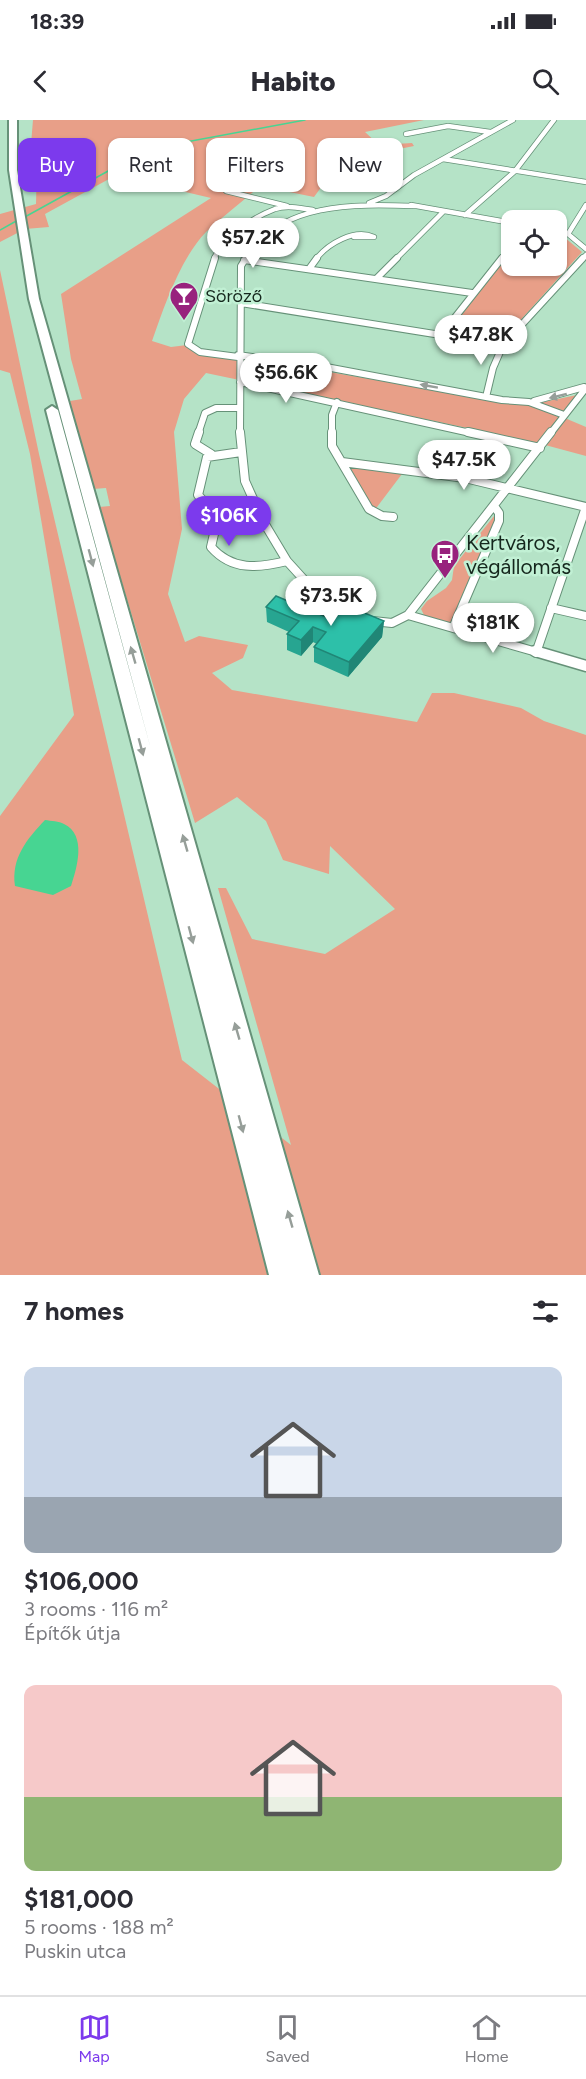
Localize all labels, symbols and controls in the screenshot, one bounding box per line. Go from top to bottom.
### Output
text: 18:39 [30,8,84,35]
icon: back [24,65,57,98]
text: Habito [250,65,336,98]
icon: search [529,65,562,98]
chip: Buy [18,138,96,192]
chip: Rent [108,138,194,192]
chip: Filters [206,138,305,192]
chip: New [317,138,403,192]
map controls [501,210,567,276]
button: locate [501,210,567,276]
pin: $57.2K [204,218,302,269]
text: $57.2K [221,225,285,249]
bar icon: Söröző [168,280,200,322]
place label: Söröző [205,285,262,307]
pin: $47.8K [432,315,530,366]
text: $47.8K [448,322,514,346]
pin: $56.6K [237,353,335,404]
text: $56.6K [254,360,318,384]
one-way arrow [419,381,438,390]
one-way arrow [549,391,567,401]
pin: $47.5K [415,440,513,491]
text: $47.5K [432,447,496,471]
pin: $106K [187,496,271,547]
text: $106K [200,503,258,527]
place label: Kertváros, végállomás [466,530,571,579]
bus stop icon: Kertváros, végállomás [429,538,461,580]
one-way arrow [87,549,96,567]
pin: $73.5K [282,576,380,627]
text: $73.5K [299,583,363,607]
pin: $181K [451,603,535,654]
text: $181K [466,610,520,634]
one-way arrow [127,646,137,664]
one-way arrow [137,738,146,756]
one-way arrow [180,834,189,852]
one-way arrow [187,926,196,944]
one-way arrow [232,1022,242,1040]
one-way arrow [237,1114,247,1133]
one-way arrow [285,1210,294,1228]
text: 7 homes [24,1295,124,1327]
icon: filters [529,1295,562,1328]
icon: home [239,1406,347,1514]
text: $106,000 [24,1565,139,1597]
text: 3 rooms · 116 m² [24,1597,168,1621]
text: Építők útja [24,1621,120,1645]
icon: home [239,1724,347,1832]
text: $181,000 [24,1883,134,1915]
text: 5 rooms · 188 m² [24,1915,174,1939]
text: Puskin utca [24,1939,126,1963]
tab: Map [78,2011,111,2066]
tab: Saved [266,2011,310,2066]
tab: Home [465,2011,508,2066]

